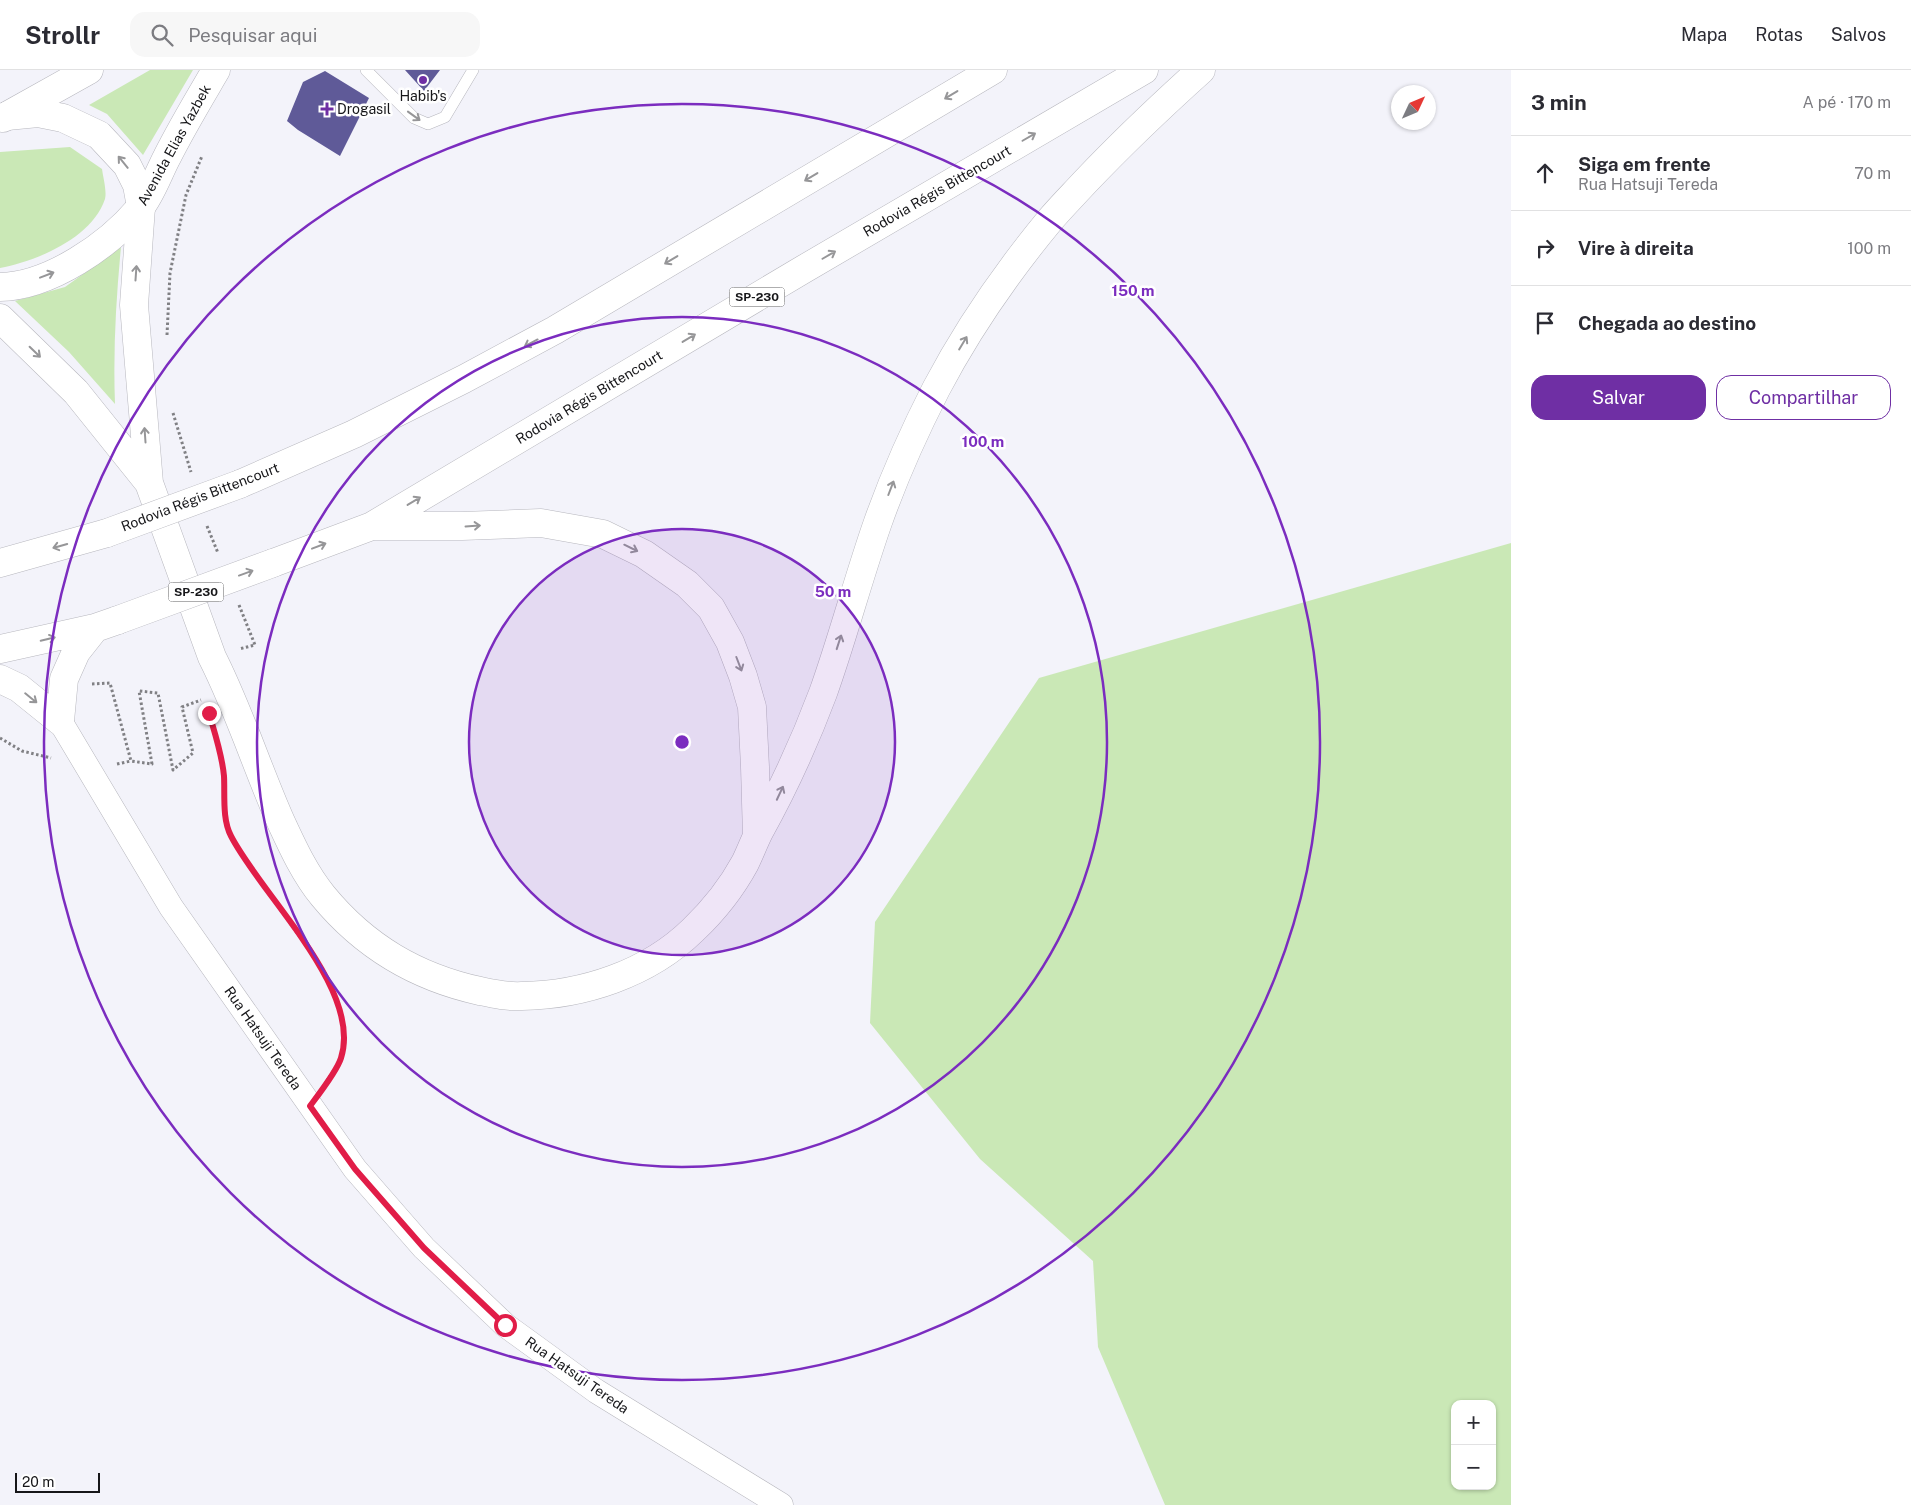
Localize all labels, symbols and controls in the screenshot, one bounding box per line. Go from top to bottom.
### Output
search box [130,12,480,57]
text: Strollr [25,21,100,49]
icon: search [148,21,176,49]
text: Pesquisar aqui [188,24,317,46]
text: Mapa [1681,24,1727,45]
text: Rotas [1755,24,1803,45]
text: Salvos [1831,24,1886,45]
marker: Habib's [417,74,429,86]
street label: Avenida Elias Yazbek [134,82,214,208]
north arrow [1391,85,1436,130]
place label: Habib's [399,88,447,104]
one-way arrow [944,90,958,100]
text: 3 min [1531,90,1587,115]
text: A pé · 170 m [1803,93,1891,112]
place label: Drogasil [337,101,391,117]
marker: Drogasil [321,103,333,115]
one-way arrow [407,111,421,121]
one-way arrow [1022,132,1036,142]
street label: Rodovia Régis Bittencourt [860,142,1014,240]
text: Siga em frente [1578,153,1711,175]
one-way arrow [118,156,129,169]
icon: ahead [1531,159,1559,187]
text: 70 m [1854,164,1891,183]
one-way arrow [804,173,818,183]
text: Rua Hatsuji Tereda [1578,175,1718,194]
icon: right [1531,234,1559,262]
text: Vire à direita [1578,237,1694,259]
text: 100 m [1847,239,1891,258]
one-way arrow [821,249,835,259]
one-way arrow [664,256,678,266]
one-way arrow [132,265,141,281]
one-way arrow [39,270,54,279]
text: 150 m [1111,282,1155,299]
road number: SP-230 [730,288,784,306]
icon: arrive [1531,309,1559,337]
text: Chegada ao destino [1578,312,1756,334]
one-way arrow [681,332,695,342]
one-way arrow [959,336,969,350]
one-way arrow [524,339,539,348]
one-way arrow [29,346,42,358]
street label: Rodovia Régis Bittencourt [513,347,665,447]
button: Salvar [1531,375,1706,420]
button: Compartilhar [1716,375,1891,420]
one-way arrow [141,427,150,443]
text: 100 m [962,433,1004,450]
street label: Rodovia Régis Bittencourt [119,459,281,535]
one-way arrow [887,481,897,496]
one-way arrow [406,496,420,506]
one-way arrow [465,521,481,530]
one-way arrow [311,541,326,550]
one-way arrow [53,542,69,552]
one-way arrow [624,543,639,553]
one-way arrow [238,568,253,577]
road number: SP-230 [168,582,224,602]
text: 50 m [815,583,851,600]
one-way arrow [39,633,55,643]
one-way arrow [835,635,844,650]
one-way arrow [735,655,744,671]
one-way arrow [24,693,37,704]
route end [198,702,221,725]
centre of rings [673,733,691,751]
one-way arrow [776,786,786,801]
street label: Rua Hatsuji Tereda [221,983,305,1093]
route start [494,1314,517,1337]
street label: Rua Hatsuji Tereda [522,1333,632,1417]
map controls [1451,1400,1496,1490]
button: + [1451,1400,1496,1445]
button: − [1451,1445,1496,1490]
scale bar [15,1470,100,1493]
text: 20 m [22,1474,54,1490]

